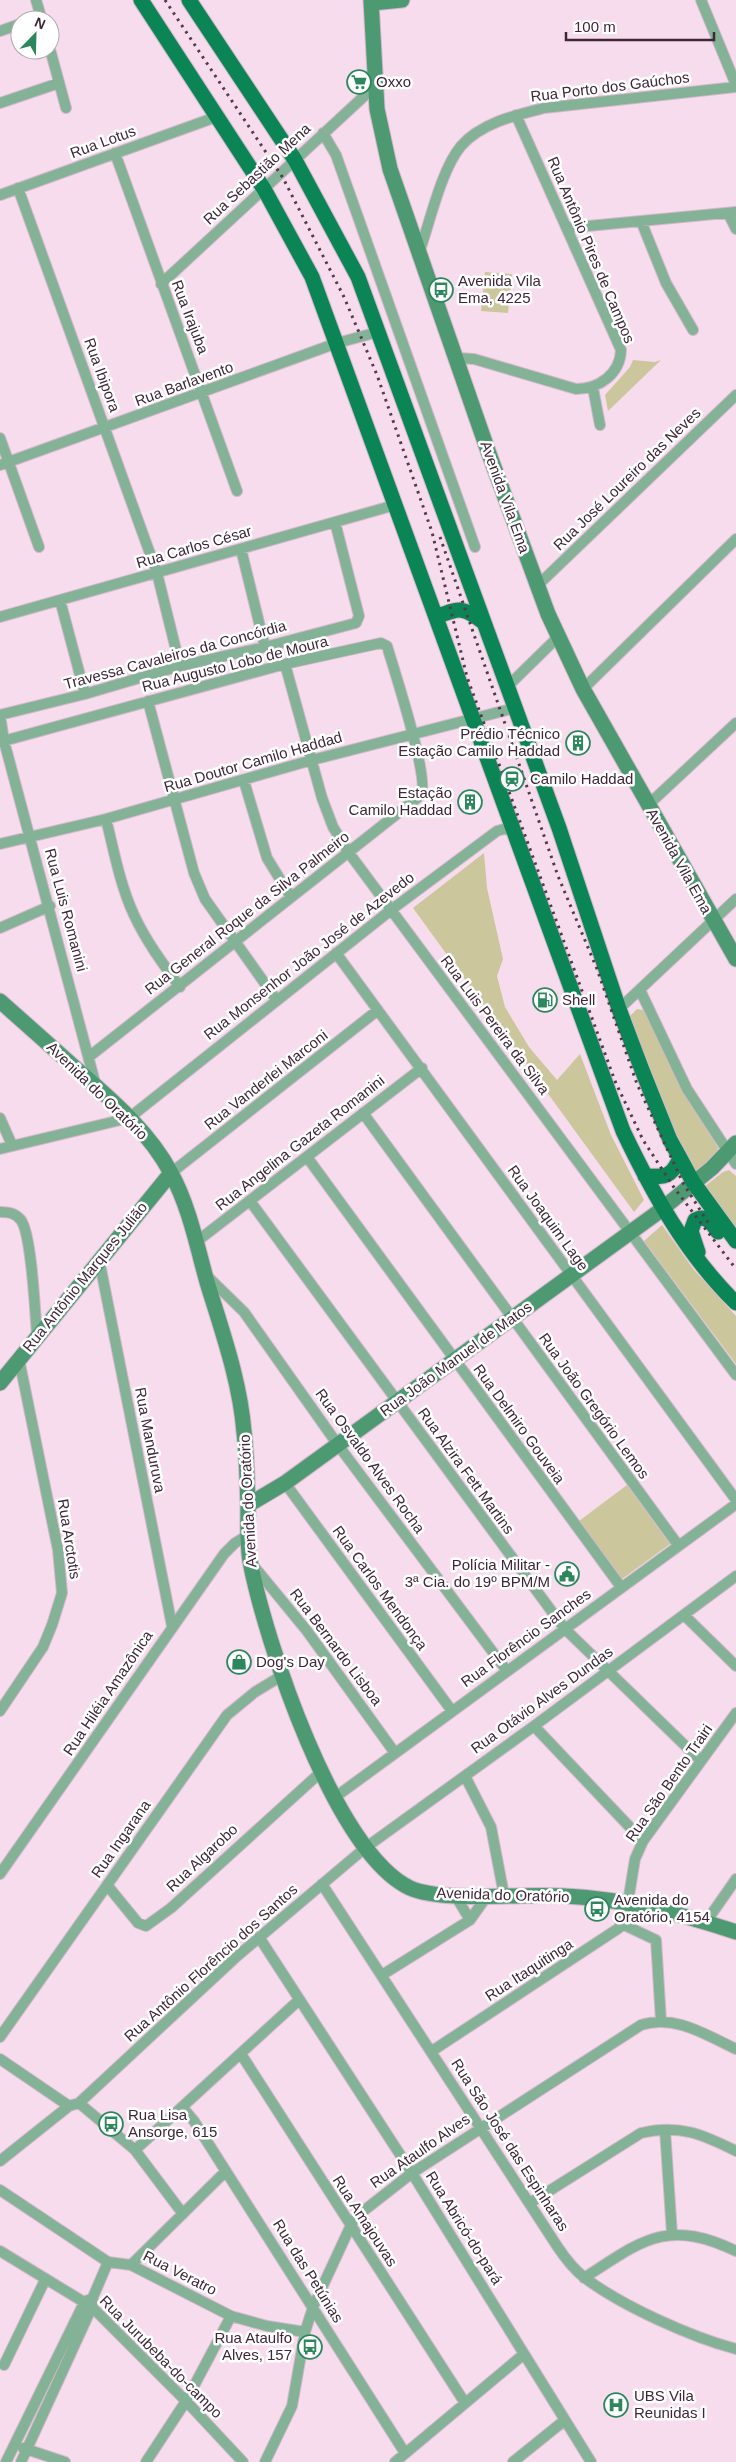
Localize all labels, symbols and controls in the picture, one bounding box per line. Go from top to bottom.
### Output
north arrow [10,10,60,60]
scale bar [566,10,714,42]
text: N [32,14,48,32]
text: 100 m [574,18,616,35]
street label: Rua Porto dos Gaúchos [529,68,690,105]
supermarket icon: Oxxo [346,69,372,95]
place label: Oxxo [376,73,411,90]
street label: Rua Sebastião Mena [200,119,314,228]
street label: Rua Lotus [68,122,138,161]
street label: Rua Antônio Pires de Campos [544,154,639,346]
place label: Avenida Vila Ema, 4225 [458,272,542,306]
bus stop icon: Avenida Vila Ema, 4225 [428,277,454,303]
street label: Rua Irajuba [169,278,213,357]
street label: Rua Ibipora [81,335,124,415]
street label: Rua Barlavento [132,358,235,409]
street label: Rua José Loureiro das Neves [550,404,704,553]
street label: Avenida Vila Ema [477,439,534,556]
street label: Rua Carlos César [134,522,254,571]
street label: Travessa Cavaleiros da Concórdia [62,616,289,692]
street label: Rua Augusto Lobo de Moura [140,632,330,695]
place label: Prédio Técnico Estação Camilo Haddad [398,725,560,759]
street label: Rua Doutor Camilo Haddad [162,728,344,795]
building icon: Prédio Técnico Estação Camilo Haddad [565,730,591,756]
station icon: Camilo Haddad [499,766,525,792]
place label: Camilo Haddad [530,770,633,787]
place label: Estação Camilo Haddad [349,784,452,818]
building icon: Estação Camilo Haddad [457,789,483,815]
street label: Avenida Vila Ema [643,805,716,917]
street label: Rua General Roque da Silva Palmeiro [141,828,352,998]
street label: Rua Luis Romanini [42,846,91,973]
street label: Rua Monsenhor João José de Azevedo [200,868,417,1043]
street label: Rua Luis Pereira da Silva [438,952,554,1098]
fuel station icon: Shell [532,987,558,1013]
place label: Shell [562,991,595,1008]
street label: Rua Vanderlei Marconi [201,1026,331,1133]
street label: Avenida do Oratório [44,1038,151,1143]
street label: Rua Angelina Gazeta Romanini [212,1071,387,1214]
street label: Rua Joaquim Lage [505,1162,592,1274]
street label: Rua Antônio Marques Julião [19,1198,150,1355]
street label: Rua João Manuel de Matos [377,1298,535,1419]
street label: Rua João Gregório Lemos [536,1330,653,1482]
street label: Rua Delmiro Gouveia [470,1361,569,1487]
street label: Rua Osvaldo Alves Rocha [312,1385,429,1537]
street label: Rua Manduruva [132,1386,169,1495]
street label: Rua Alzira Fett Martins [415,1404,518,1537]
street label: Avenida do Oratório [236,1434,259,1568]
street label: Rua Arctotis [55,1498,84,1580]
street label: Rua Carlos Mendonça [330,1522,432,1654]
place label: Polícia Militar - 3ª Cia. do 19º BPM/M [405,1556,550,1590]
public building icon: Polícia Militar - 3ª Cia. do 19º BPM/M [554,1561,580,1587]
street label: Rua Bernardo Lisboa [287,1585,386,1709]
street label: Rua Florêncio Sanches [458,1585,594,1690]
street label: Rua Hiléia Amazônica [60,1627,156,1758]
street label: Rua Otávio Alves Dundas [468,1642,616,1757]
shop icon: Dog's Day [226,1649,252,1675]
place label: Dog's Day [256,1653,325,1670]
street label: Rua São Bento Trairi [622,1721,715,1845]
street label: Rua Ingarana [88,1796,154,1881]
street label: Rua Algarobo [163,1820,241,1895]
street label: Rua Antônio Florêncio dos Santos [121,1880,301,2045]
street label: Avenida do Oratório [436,1884,570,1905]
place label: Avenida do Oratório, 4154 [614,1891,710,1925]
bus stop icon: Avenida do Oratório, 4154 [584,1896,610,1922]
street label: Rua Itaquitinga [482,1935,576,2004]
street label: Rua São José das Espinharas [448,2055,573,2234]
place label: Rua Lisa Ansorge, 615 [128,2106,217,2140]
street label: Rua Ataulfo Alves [367,2110,473,2191]
bus stop icon: Rua Lisa Ansorge, 615 [98,2111,124,2137]
street label: Rua Abricó-do-pará [423,2168,506,2288]
street label: Rua Amajouvas [330,2172,401,2269]
street label: Rua das Petúnias [270,2216,347,2325]
street label: Rua Veratro [141,2247,220,2298]
street label: Rua Jurubeba-do-campo [97,2292,226,2421]
place label: Rua Ataulfo Alves, 157 [214,2329,292,2363]
bus stop icon: Rua Ataulfo Alves, 157 [297,2334,323,2360]
place label: UBS Vila Reunidas I [634,2387,706,2421]
hospital icon: UBS Vila Reunidas I [603,2392,629,2418]

